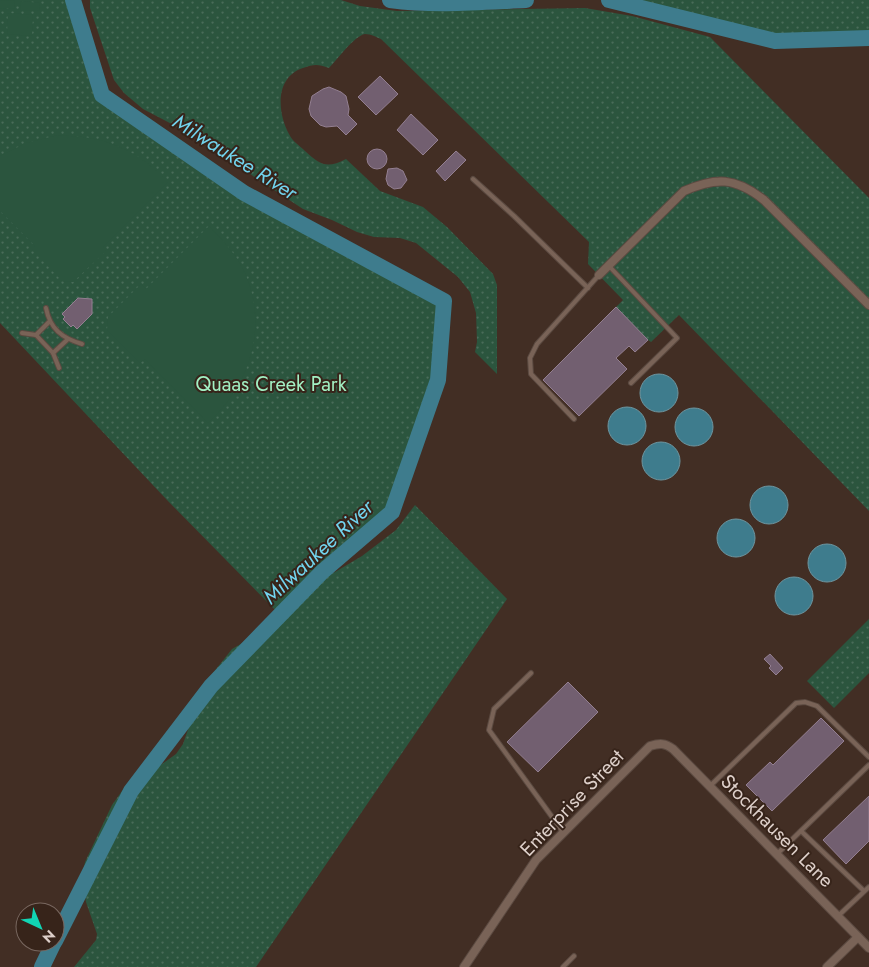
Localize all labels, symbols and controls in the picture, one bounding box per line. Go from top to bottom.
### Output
water label: Milwaukee River [167,107,304,208]
park label: Quaas Creek Park [196,370,347,399]
water label: Milwaukee River [256,492,381,611]
street label: Enterprise Street [513,743,631,863]
street label: Stockhausen Lane [714,768,840,894]
north arrow [15,902,65,952]
text: N [38,925,60,947]

